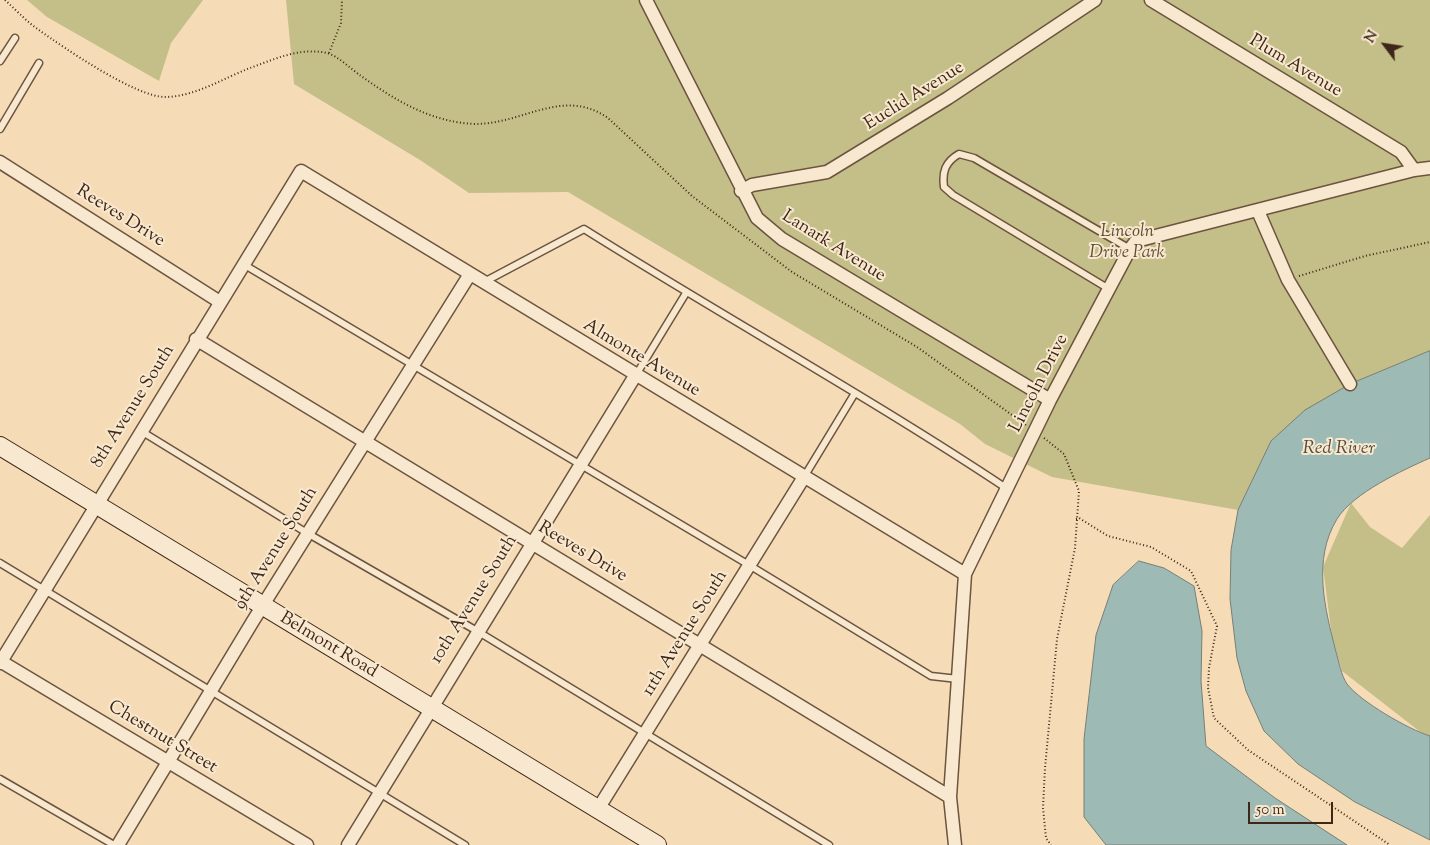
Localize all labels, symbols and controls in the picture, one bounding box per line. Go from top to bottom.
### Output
north arrow [1360,20,1410,70]
text: N [1361,27,1384,47]
street label: Plum Avenue [1245,31,1345,103]
street label: Euclid Avenue [861,58,969,136]
street label: Reeves Drive [72,181,168,253]
street label: Lanark Avenue [777,207,889,287]
park label: Lincoln Drive Park [1089,222,1165,264]
street label: Almonte Avenue [578,315,704,403]
street label: Lincoln Drive [1006,331,1074,437]
street label: 8th Avenue South [87,341,181,473]
water label: Red River [1303,439,1375,461]
street label: 9th Avenue South [231,484,323,614]
street label: Reeves Drive [533,518,631,588]
street label: 10th Avenue South [427,532,523,668]
street label: 11th Avenue South [639,567,733,701]
street label: Belmont Road [275,608,381,684]
street label: Chestnut Street [103,697,221,779]
scale bar [1250,792,1335,824]
text: 50 m [1256,800,1285,821]

